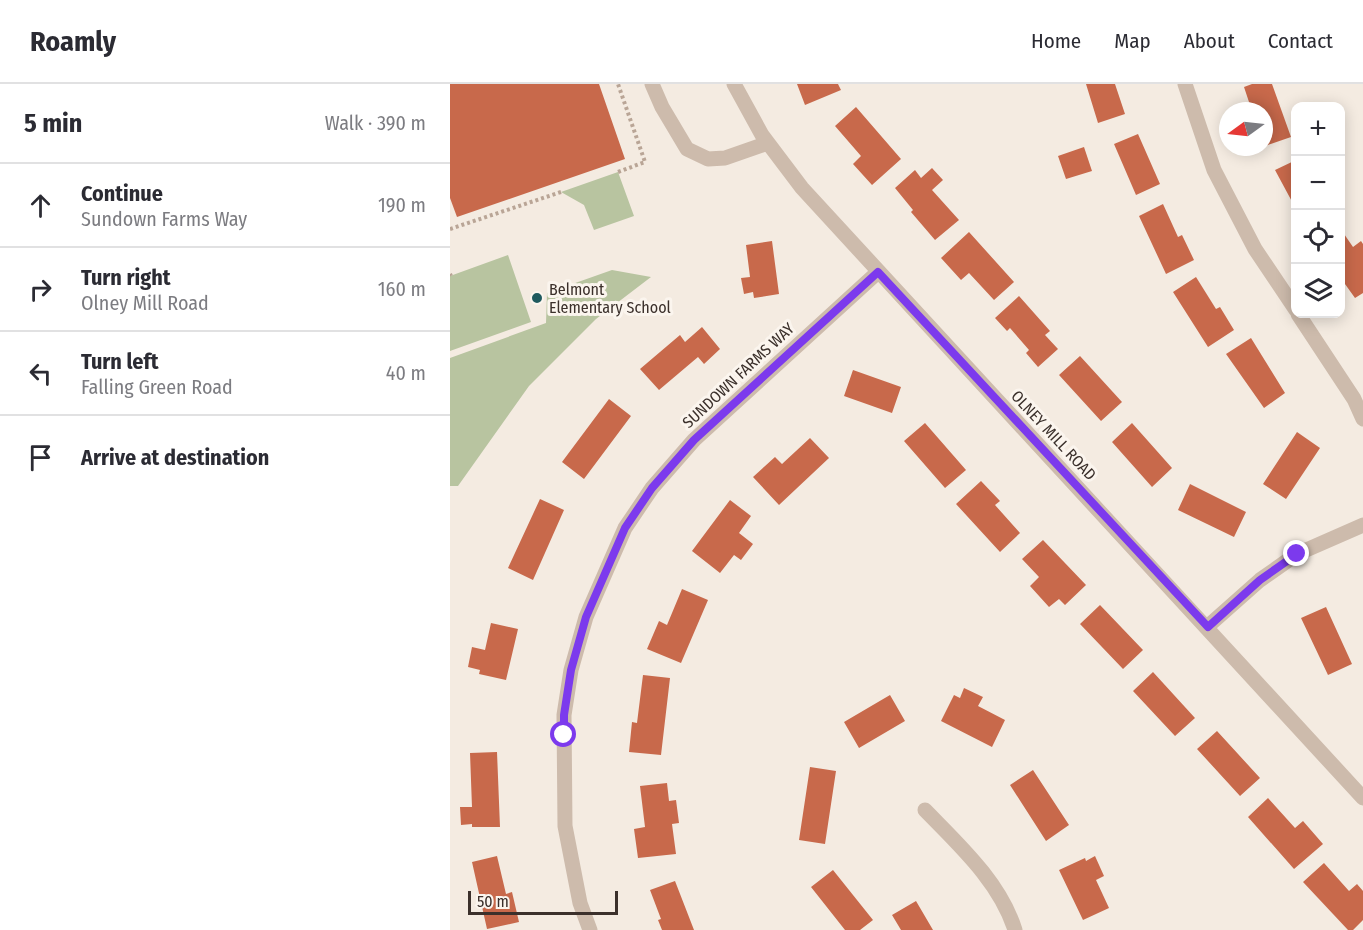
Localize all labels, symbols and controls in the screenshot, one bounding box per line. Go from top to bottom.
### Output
text: Roamly [30,25,116,58]
text: Home [1031,28,1081,54]
text: Map [1114,28,1151,54]
text: About [1184,28,1235,54]
text: Contact [1268,28,1333,54]
north arrow [1219,102,1273,156]
map controls [1291,102,1345,318]
button: + [1291,102,1345,156]
text: 5 min [24,108,82,139]
text: Walk · 390 m [325,111,426,135]
button: − [1291,156,1345,210]
text: Continue [81,180,163,207]
icon: ahead [24,189,57,222]
text: 190 m [378,193,426,217]
text: Sundown Farms Way [81,207,247,231]
button: locate [1291,210,1345,264]
text: Turn right [81,264,170,291]
button: layers [1291,264,1345,318]
icon: right [24,273,57,306]
text: 160 m [378,277,426,301]
place label: Belmont Elementary School [549,280,671,317]
text: Olney Mill Road [81,291,209,315]
marker: Belmont Elementary School [530,291,544,305]
street label: SUNDOWN FARMS WAY [679,319,798,432]
text: Turn left [81,348,159,375]
icon: left [24,357,57,390]
text: 40 m [386,361,426,385]
text: Falling Green Road [81,375,233,399]
street label: OLNEY MILL ROAD [1007,387,1100,484]
icon: arrive [24,441,57,474]
text: Arrive at destination [81,444,269,471]
route end [1283,540,1309,566]
route start [550,721,576,747]
scale bar [468,888,618,916]
text: 50 m [477,892,509,911]

